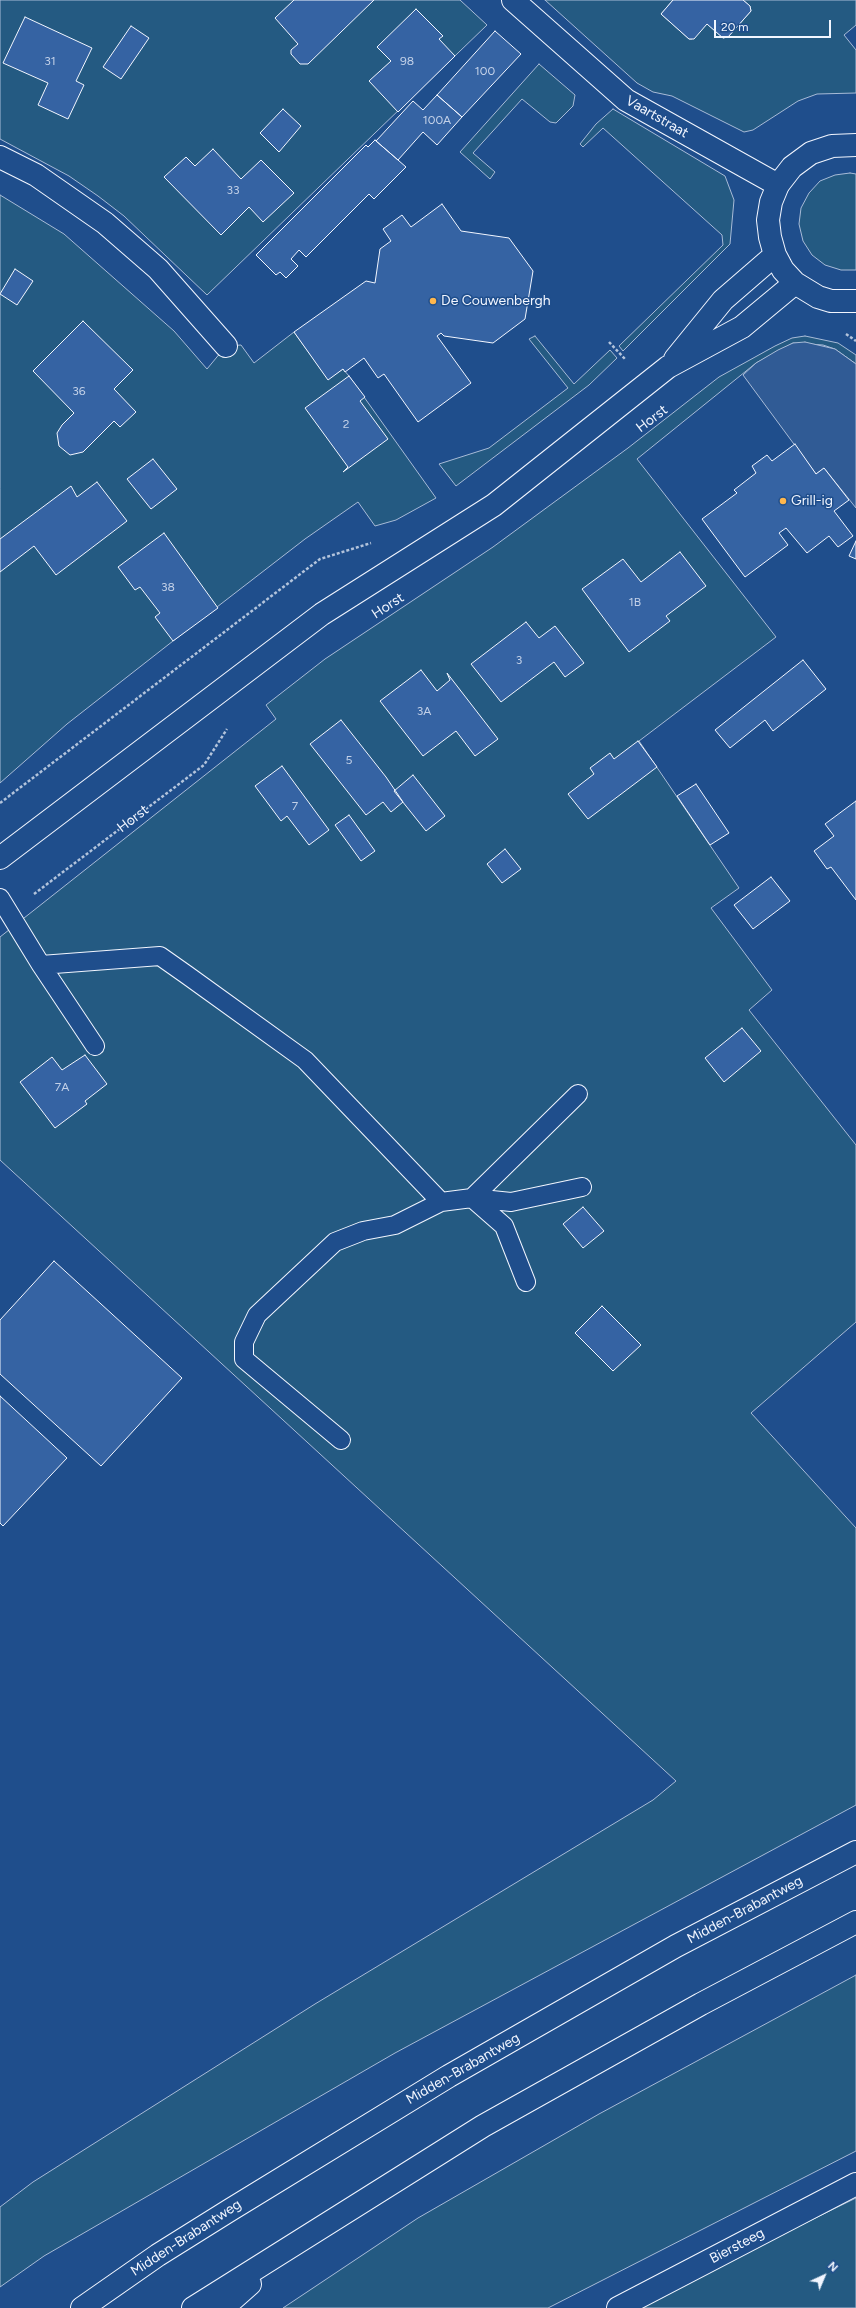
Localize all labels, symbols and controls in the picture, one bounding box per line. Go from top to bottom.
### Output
scale bar [716,12,833,38]
text: 20 m [721,20,749,34]
house number: 31 [44,54,56,68]
house number: 98 [400,54,414,68]
house number: 100 [475,64,495,78]
street label: Vaartstraat [623,92,691,142]
house number: 100A [423,113,451,127]
house number: 33 [226,183,240,197]
place label: De Couwenbergh [441,293,551,309]
marker: De Couwenbergh [428,296,438,306]
house number: 36 [72,384,86,398]
street label: Horst [633,402,671,436]
house number: 2 [343,417,349,431]
place label: Grill-ig [791,493,833,509]
marker: Grill-ig [778,496,788,506]
house number: 38 [161,580,175,594]
street label: Horst [369,589,407,623]
house number: 1B [629,595,641,609]
house number: 3 [516,653,522,667]
house number: 3A [417,704,431,718]
house number: 5 [346,753,352,767]
house number: 7 [292,799,298,813]
street label: Horst [114,802,152,836]
house number: 7A [55,1080,69,1094]
street label: Midden-Brabantweg [684,1872,806,1948]
street label: Midden-Brabantweg [403,2030,523,2108]
street label: Midden-Brabantweg [128,2196,244,2280]
street label: Biersteeg [707,2225,767,2267]
north arrow [804,2256,844,2296]
text: N [825,2259,840,2275]

